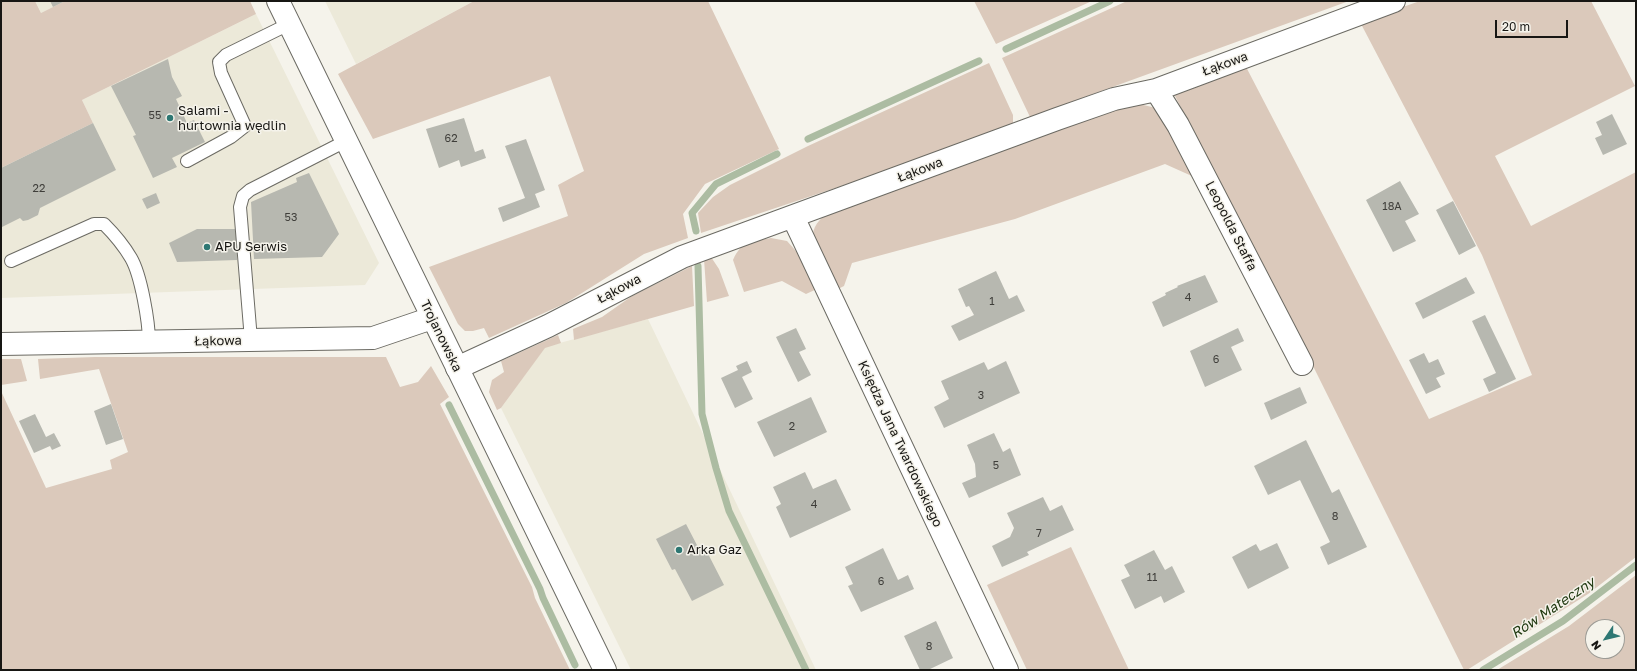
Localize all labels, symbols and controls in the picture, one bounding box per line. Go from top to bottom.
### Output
scale bar [1497,12,1570,38]
text: 20 m [1502,19,1530,34]
street label: Łąkowa [1200,49,1250,79]
place label: Salami - hurtownia wędlin [178,103,286,134]
house number: 55 [149,109,161,123]
marker: Salami - hurtownia wędlin [165,113,175,123]
house number: 62 [444,132,458,146]
street label: Łąkowa [895,154,945,186]
street label: Leopolda Staffa [1202,179,1260,273]
house number: 22 [33,182,45,196]
house number: 18A [1382,200,1402,214]
house number: 53 [285,211,297,225]
place label: APU Serwis [215,239,287,255]
marker: APU Serwis [202,242,212,252]
street label: Łąkowa [594,271,644,307]
house number: 4 [1185,291,1191,305]
house number: 1 [989,295,995,309]
street label: Trojanowska [417,297,465,375]
street label: Łąkowa [194,333,242,349]
house number: 6 [1213,353,1219,367]
street label: Księdza Jana Twardowskiego [855,358,945,530]
house number: 3 [978,389,984,403]
house number: 2 [789,420,795,434]
house number: 5 [993,459,999,473]
house number: 4 [811,498,817,512]
house number: 8 [1332,510,1338,524]
house number: 7 [1036,527,1042,541]
place label: Arka Gaz [687,542,742,558]
marker: Arka Gaz [674,545,684,555]
house number: 11 [1147,571,1157,585]
water label: Rów Mateczny [1508,574,1598,642]
house number: 6 [878,575,884,589]
north arrow [1585,619,1625,659]
text: N [1588,638,1603,653]
house number: 8 [926,640,932,654]

